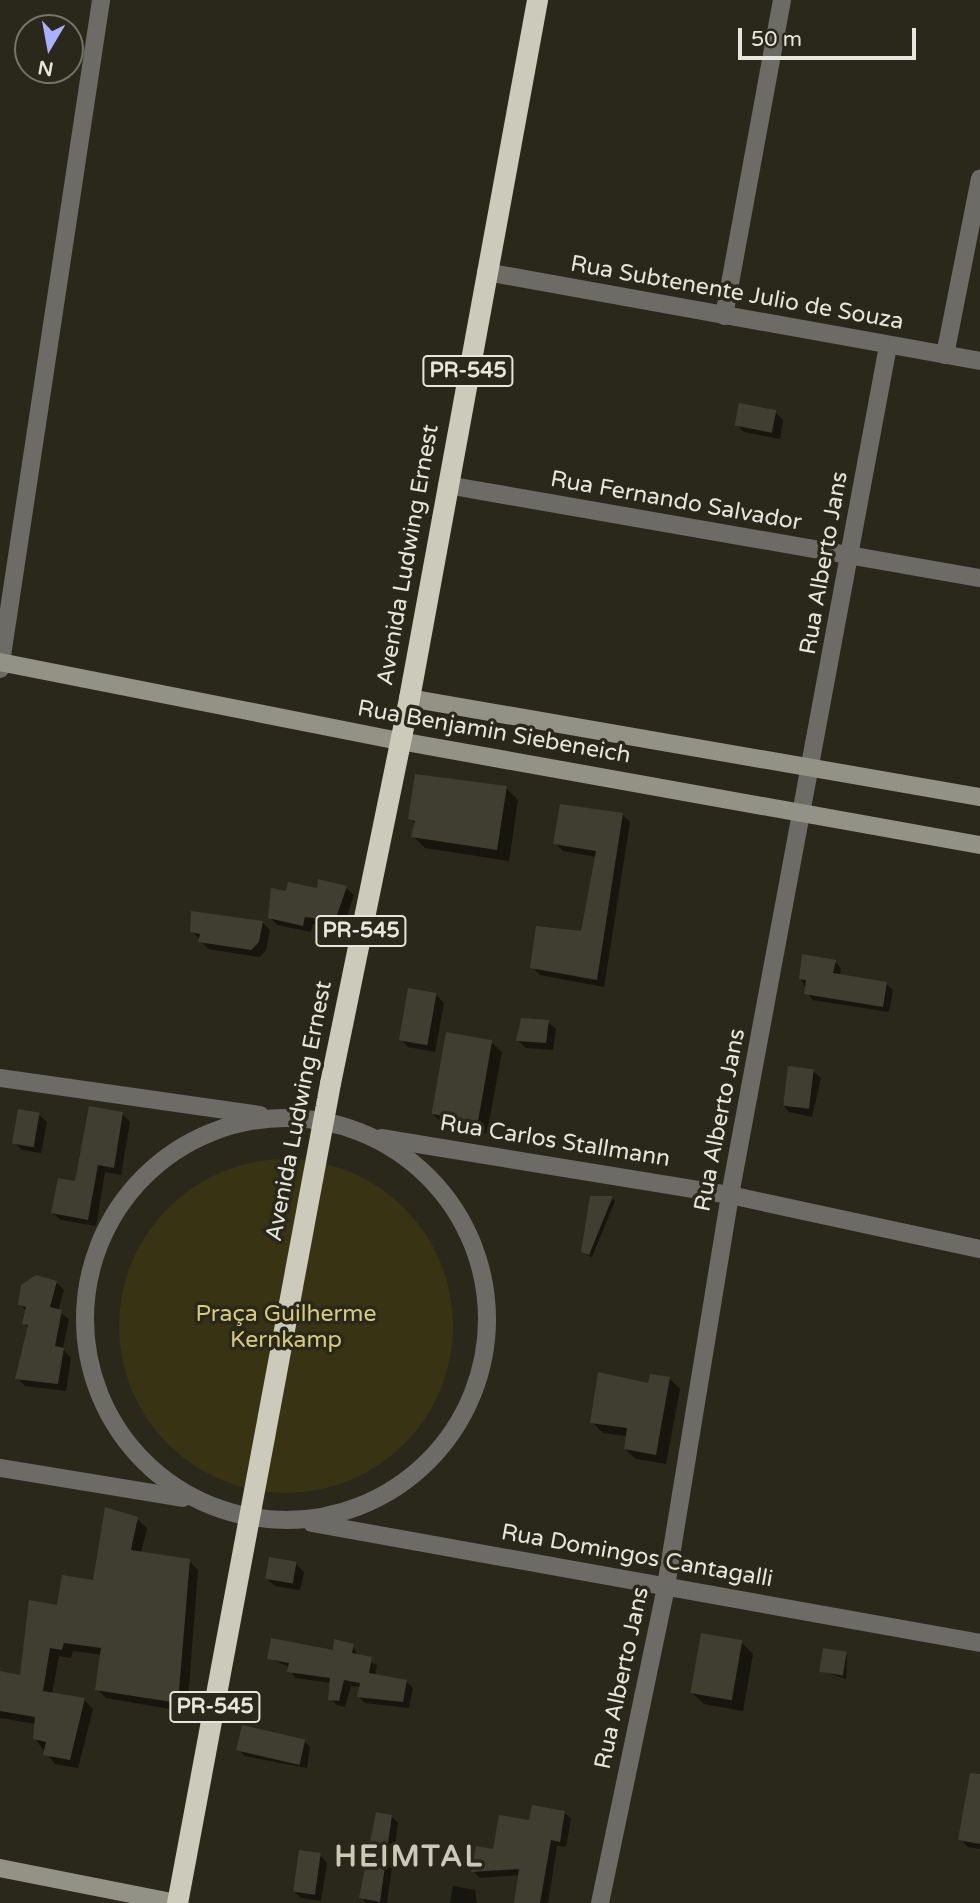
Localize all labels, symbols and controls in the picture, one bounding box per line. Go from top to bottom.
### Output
north arrow [14,14,84,84]
scale bar [742,14,920,58]
text: 50 m [751,27,802,52]
text: N [36,56,55,80]
street label: Rua Subtenente Julio de Souza [568,250,906,336]
road number: PR-545 [421,354,515,388]
street label: Avenida Ludwing Ernest [371,422,445,688]
street label: Rua Fernando Salvador [548,465,804,537]
street label: Rua Alberto Jans [794,469,854,657]
street label: Rua Benjamin Siebeneich [355,694,633,770]
road number: PR-545 [314,914,408,948]
street label: Avenida Ludwing Ernest [260,978,338,1244]
street label: Rua Alberto Jans [689,1026,751,1214]
street label: Rua Carlos Stallmann [438,1109,672,1173]
park label: Praça Guilherme Kernkamp [195,1300,377,1354]
street label: Rua Domingos Cantagalli [499,1518,775,1594]
street label: Rua Alberto Jans [589,1584,655,1772]
road number: PR-545 [168,1690,262,1724]
district label: HEIMTAL [335,1839,483,1875]

